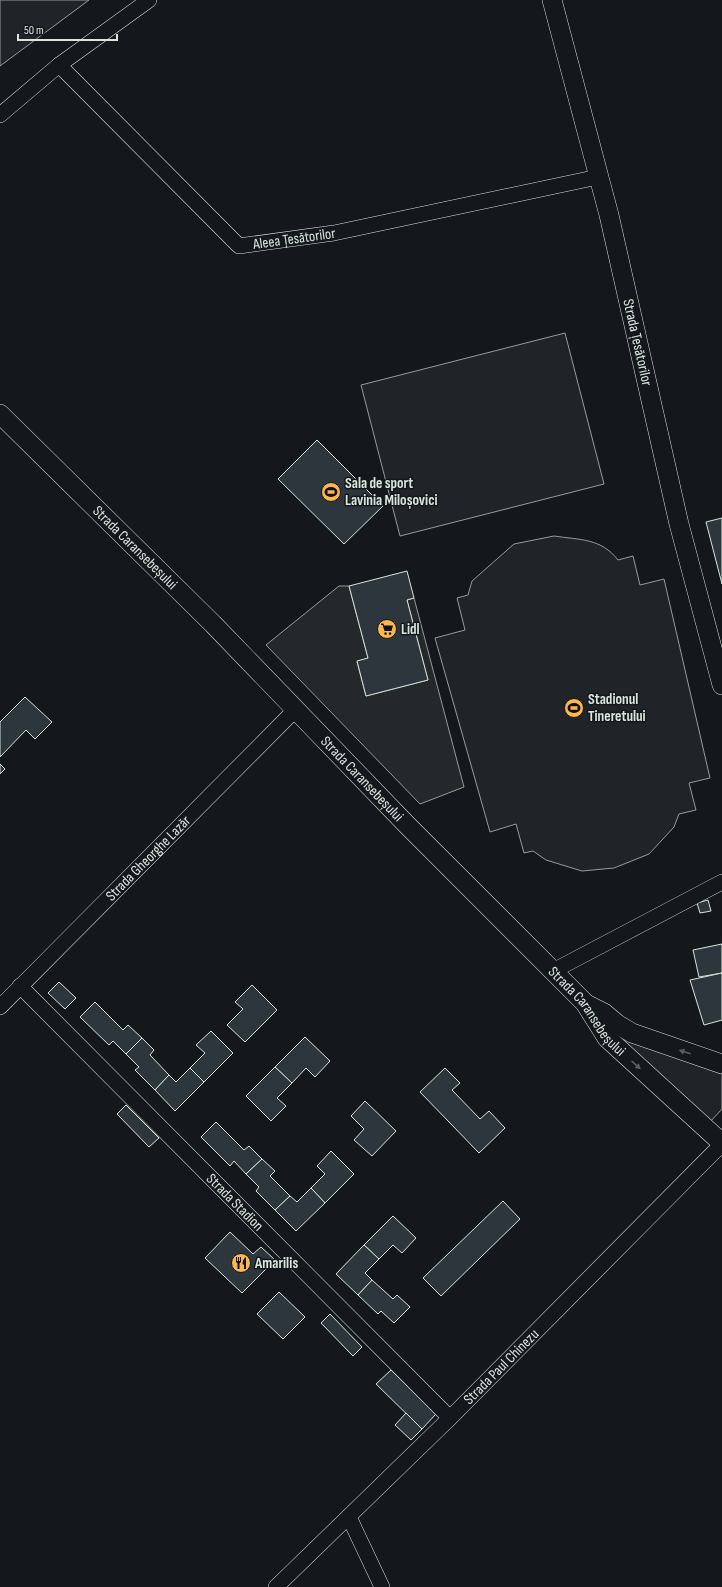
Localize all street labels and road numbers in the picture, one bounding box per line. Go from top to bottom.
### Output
street label: Aleea Țesătorilor [251,223,337,254]
street label: Strada Țesătorilor [619,297,657,388]
street label: Strada Caransebeșului [89,501,182,593]
street label: Strada Caransebeșului [317,732,408,826]
street label: Strada Gheorghe Lazăr [101,811,195,905]
street label: Strada Caransebeșului [544,962,630,1060]
street label: Strada Stadion [202,1169,268,1235]
street label: Strada Paul Chinezu [459,1325,543,1409]

